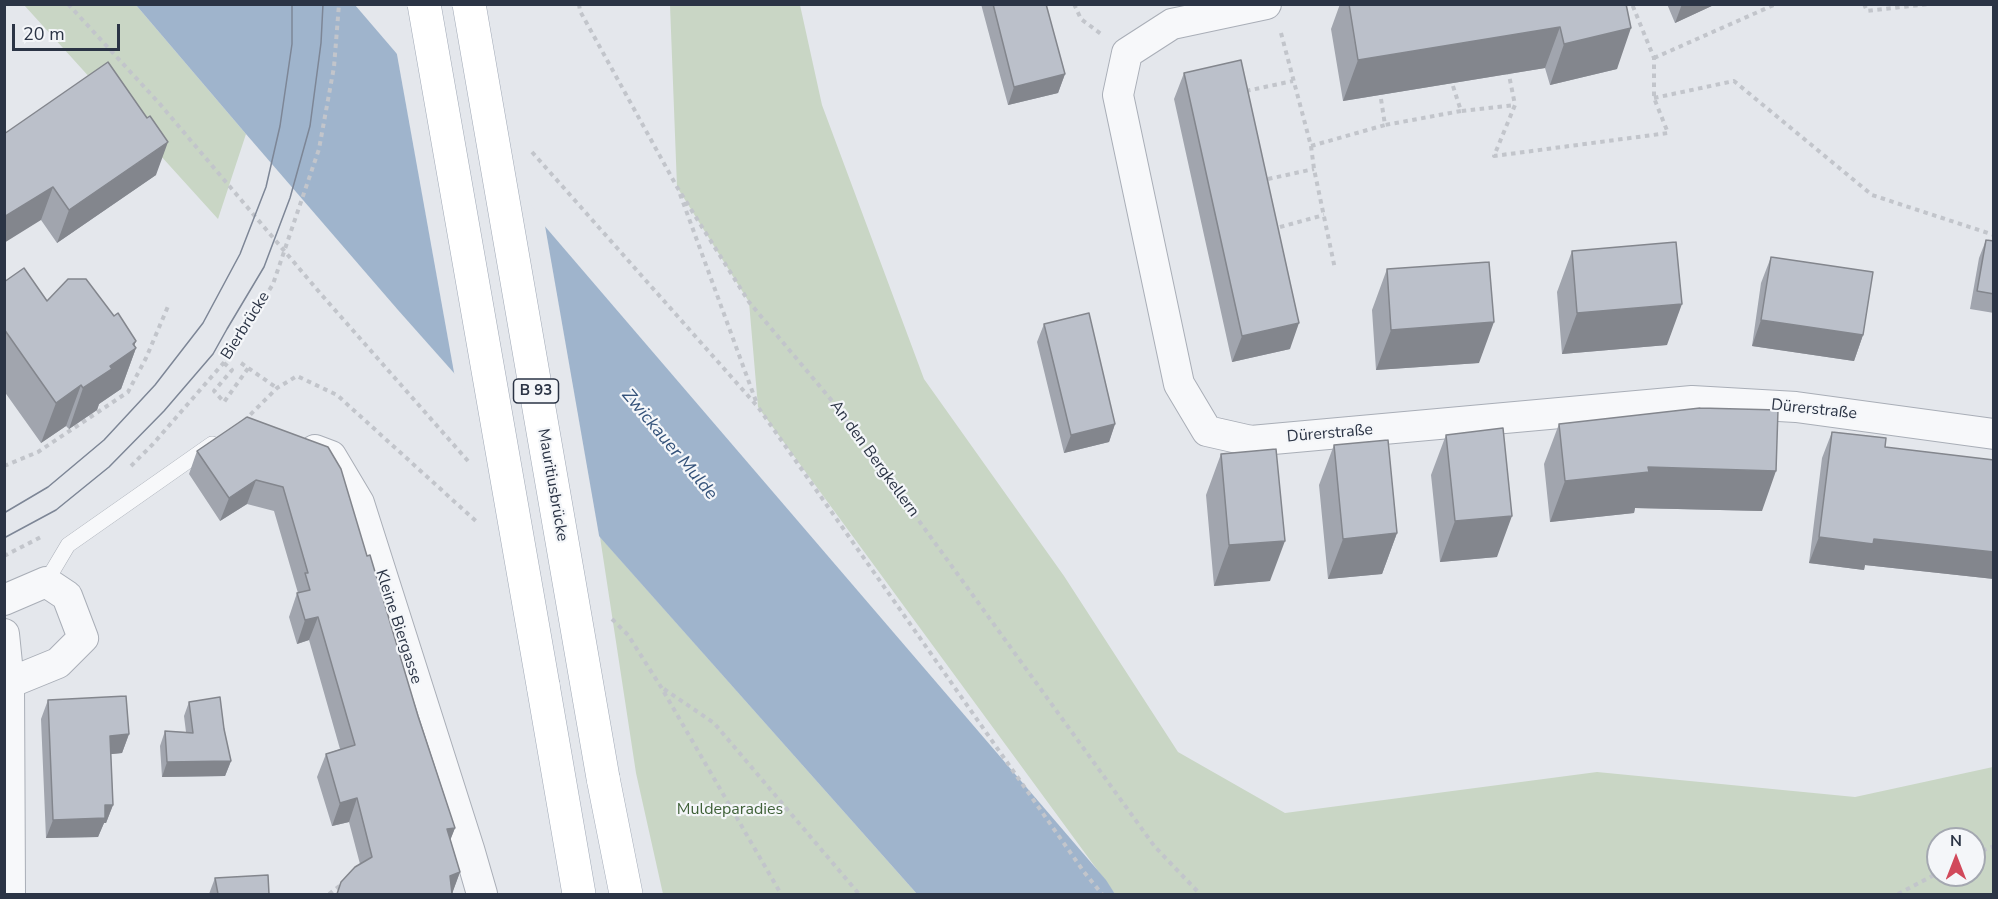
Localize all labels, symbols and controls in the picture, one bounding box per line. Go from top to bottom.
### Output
scale bar [15,12,123,50]
text: 20 m [23,22,65,46]
street label: Bierbrücke [218,288,274,364]
road number: B 93 [514,379,558,403]
water label: Zwickauer Mulde [616,385,722,505]
street label: Dürerstraße [1770,396,1858,424]
street label: An den Bergkellern [825,397,923,521]
street label: Dürerstraße [1286,421,1374,447]
street label: Mauritiusbrücke [533,427,571,543]
street label: Kleine Biergasse [370,567,426,687]
park label: Muldeparadies [677,800,783,820]
north arrow [1926,827,1986,887]
text: N [1950,830,1962,852]

